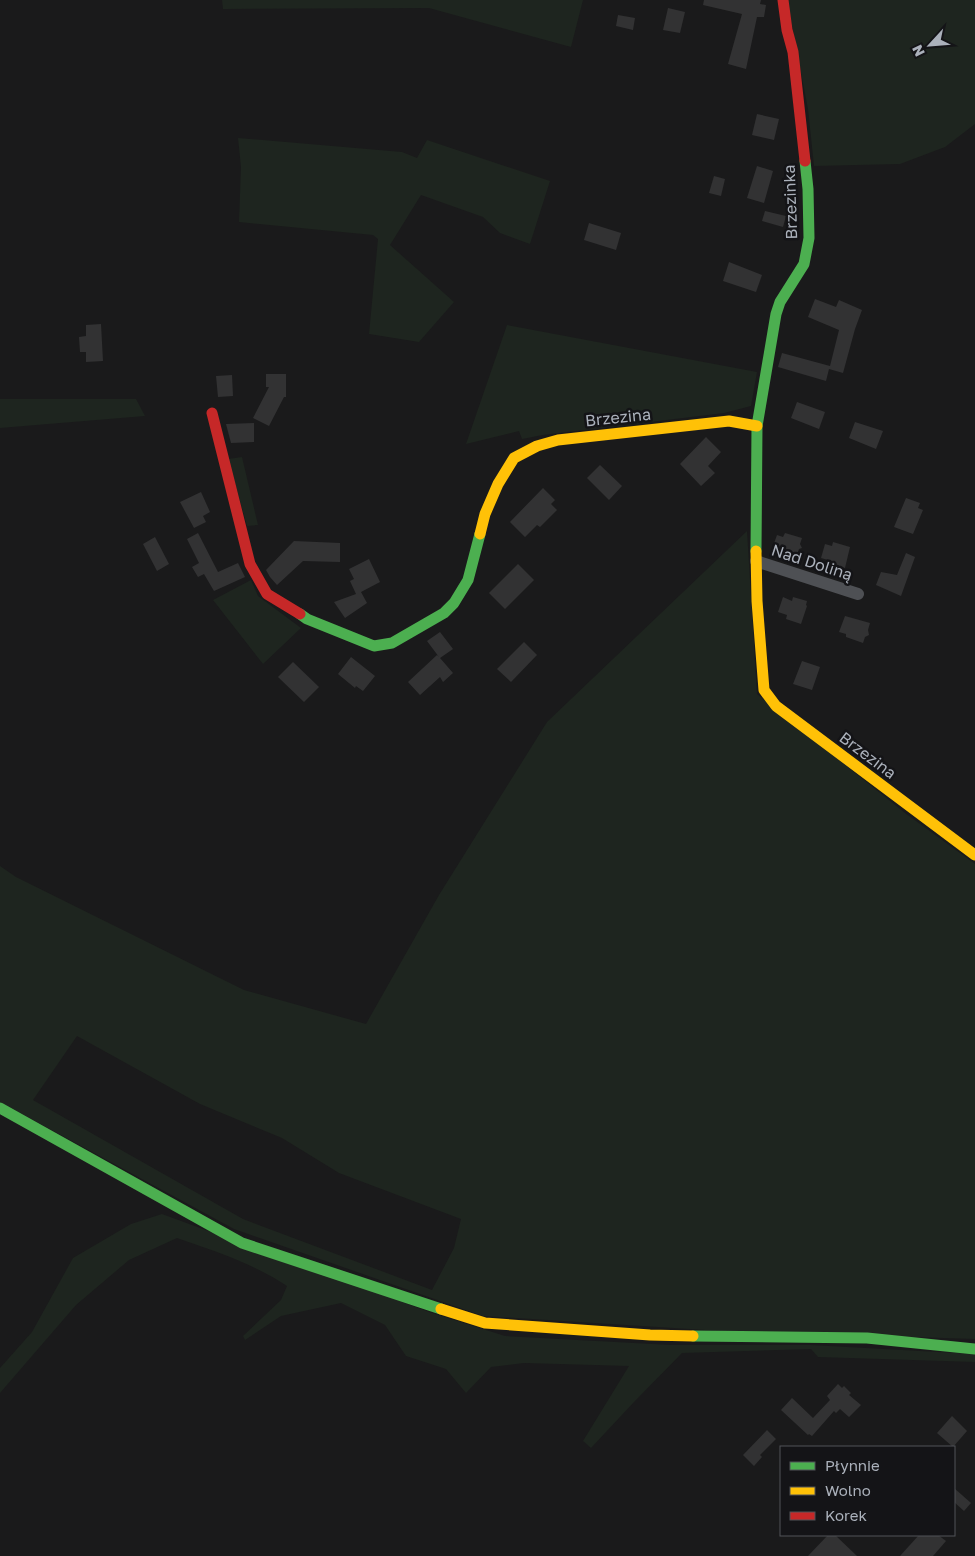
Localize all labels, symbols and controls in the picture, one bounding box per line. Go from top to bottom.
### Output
north arrow [905,20,955,70]
text: N [908,42,928,59]
street label: Brzezinka [779,164,801,240]
street label: Brzezina [584,404,652,430]
street label: Nad Doliną [769,539,855,585]
street label: Brzezina [836,727,900,783]
legend [780,1446,955,1536]
text: Płynnie [825,1456,880,1474]
text: Wolno [825,1481,871,1499]
text: Korek [825,1506,867,1524]

